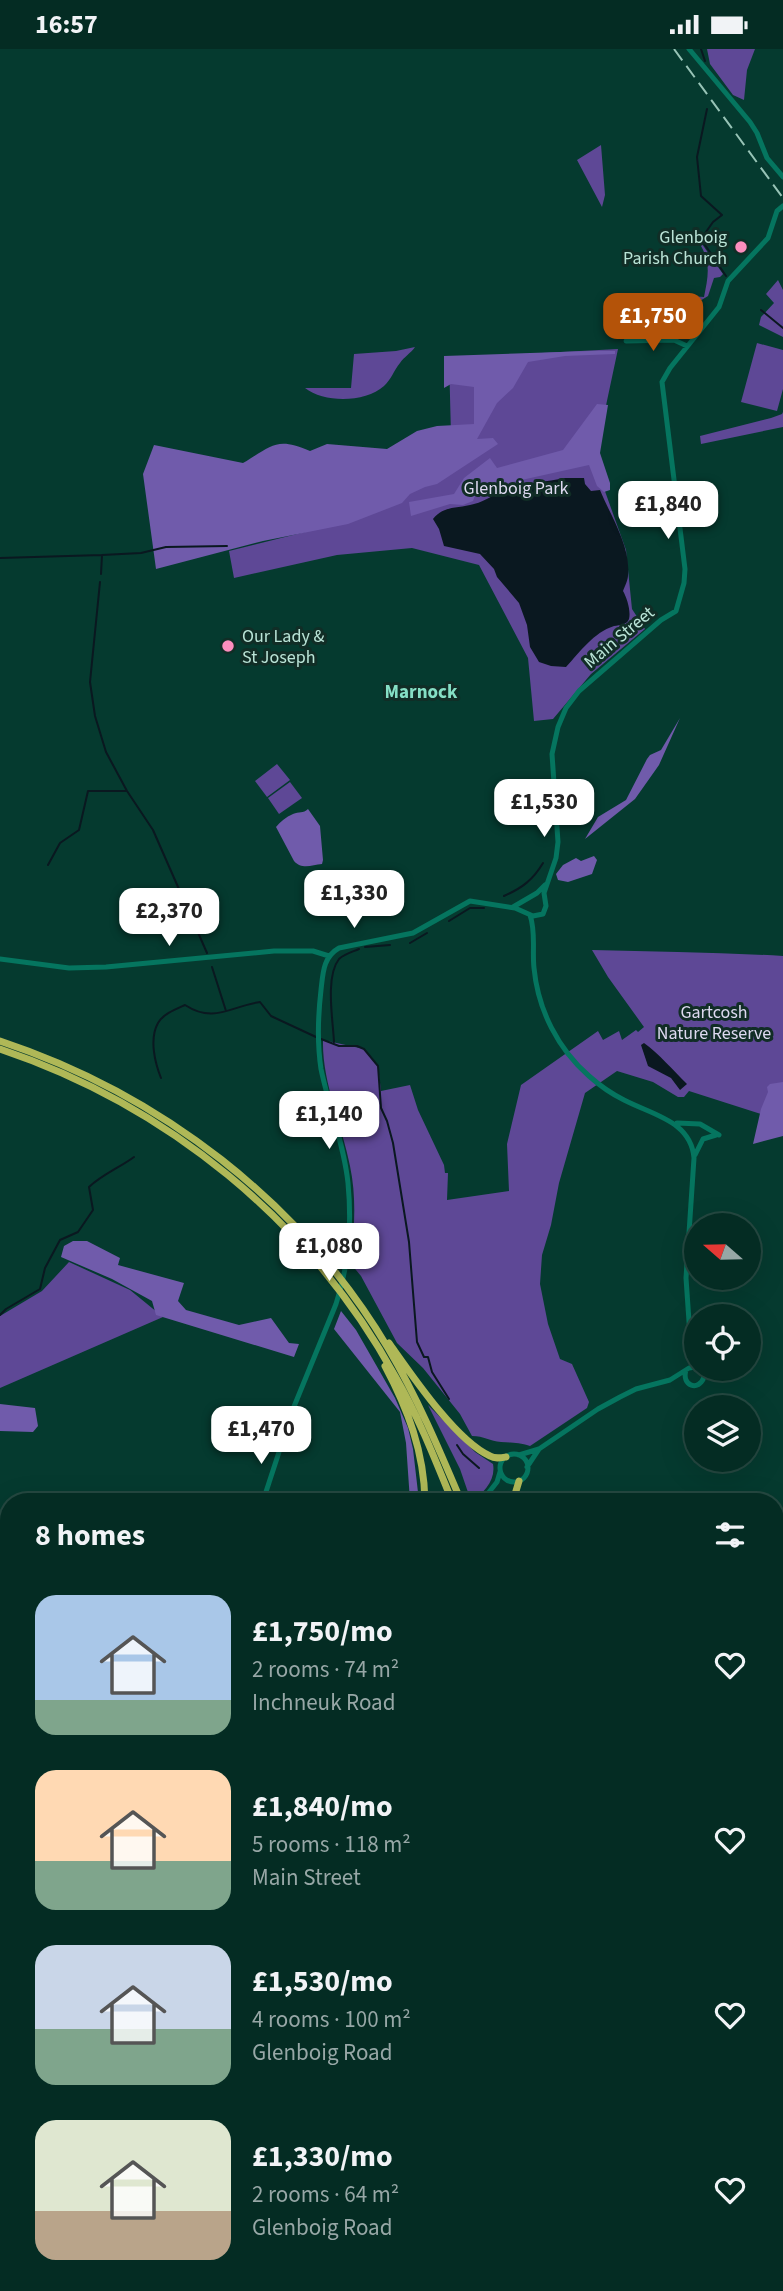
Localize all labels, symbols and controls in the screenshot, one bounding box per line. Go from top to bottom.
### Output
text: 16:57 [35,6,98,43]
place label: Glenboig Parish Church [623,225,727,271]
marker: Glenboig Parish Church [733,239,749,255]
pin: £1,750 [596,293,710,353]
text: £1,750 [619,299,687,332]
park label: Glenboig Park [464,476,569,501]
pin: £1,840 [611,482,725,541]
text: £1,840 [634,487,702,520]
street label: Main Street [579,600,660,674]
place label: Our Lady & St Joseph [242,624,324,670]
marker: Our Lady & St Joseph [220,638,236,654]
district label: Marnock [385,679,458,706]
pin: £1,530 [487,779,601,839]
text: £1,530 [510,785,578,818]
pin: £1,330 [297,871,411,930]
text: £1,330 [320,876,388,909]
pin: £2,370 [112,888,226,948]
text: £2,370 [135,894,203,927]
park label: Gartcosh Nature Reserve [657,1000,771,1046]
pin: £1,140 [272,1091,386,1151]
text: £1,140 [295,1097,363,1130]
north arrow [684,1213,761,1290]
map controls [684,1213,761,1472]
pin: £1,080 [272,1223,386,1283]
text: £1,080 [295,1229,363,1262]
button: locate [684,1304,761,1381]
button: layers [684,1395,761,1472]
pin: £1,470 [204,1407,318,1466]
text: £1,470 [227,1412,295,1445]
text: 8 homes [35,1514,145,1557]
icon: filters [711,1516,749,1554]
text: £1,750/mo [252,1610,393,1653]
icon: home [91,1623,175,1707]
icon: heart [711,1646,749,1684]
text: 2 rooms · 74 m² [252,1653,399,1686]
text: Inchneuk Road [252,1686,395,1719]
text: £1,840/mo [252,1785,393,1828]
icon: home [91,1798,175,1882]
icon: heart [711,1821,749,1859]
text: 5 rooms · 118 m² [252,1828,411,1861]
text: Main Street [252,1861,361,1894]
text: £1,530/mo [252,1960,393,2003]
icon: home [91,1973,175,2057]
icon: heart [711,1996,749,2034]
text: 4 rooms · 100 m² [252,2003,411,2036]
text: Glenboig Road [252,2036,392,2069]
text: £1,330/mo [252,2135,393,2178]
icon: home [91,2148,175,2232]
icon: heart [711,2171,749,2209]
text: 2 rooms · 64 m² [252,2178,399,2211]
text: Glenboig Road [252,2211,392,2244]

